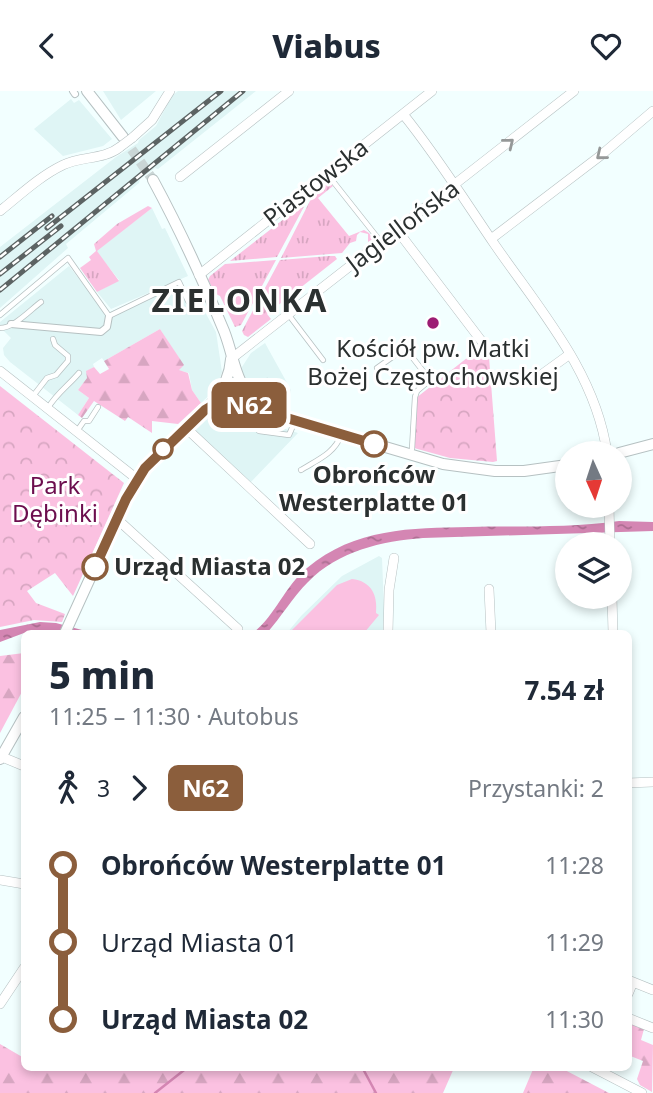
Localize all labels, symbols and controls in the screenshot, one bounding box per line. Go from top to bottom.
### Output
text: Viabus [272,24,381,67]
icon: back [28,27,66,65]
icon: heart [587,27,625,65]
street label: Piastowska [256,130,374,233]
one-way arrow [501,139,514,151]
one-way arrow [596,147,609,159]
street label: Jagiellońska [337,171,466,280]
district label: ZIELONKA [152,278,328,321]
marker: Kościół pw. Matki Bożej Częstochowskiej [425,315,441,331]
place label: Kościół pw. Matki Bożej Częstochowskiej [307,331,559,392]
line badge: N62 [209,382,289,428]
text: N62 [226,388,272,421]
marker: Obrońców Westerplatte 01 [361,431,387,457]
unlabelled marker [153,439,173,459]
north arrow [555,441,632,518]
map controls [555,441,632,609]
place label: Obrońców Westerplatte 01 [279,457,469,518]
park label: Park Dębinki [12,468,98,529]
button: layers [555,532,632,609]
place label: Urząd Miasta 02 [114,549,305,582]
marker: Urząd Miasta 02 [82,554,108,580]
text: 5 min [49,648,155,700]
text: 7.54 zł [525,672,604,708]
text: 11:25 – 11:30 · Autobus [49,700,299,732]
icon: walk [49,769,87,807]
icon: forward [120,769,158,807]
text: N62 [182,771,229,804]
text: 3 [97,772,110,804]
text: Przystanki: 2 [468,772,604,804]
text: Obrońców Westerplatte 01 [101,847,446,883]
text: 11:28 [545,849,604,881]
text: Urząd Miasta 01 [101,924,298,960]
text: 11:29 [545,926,604,958]
text: Urząd Miasta 02 [101,1001,308,1037]
text: 11:30 [545,1003,604,1035]

